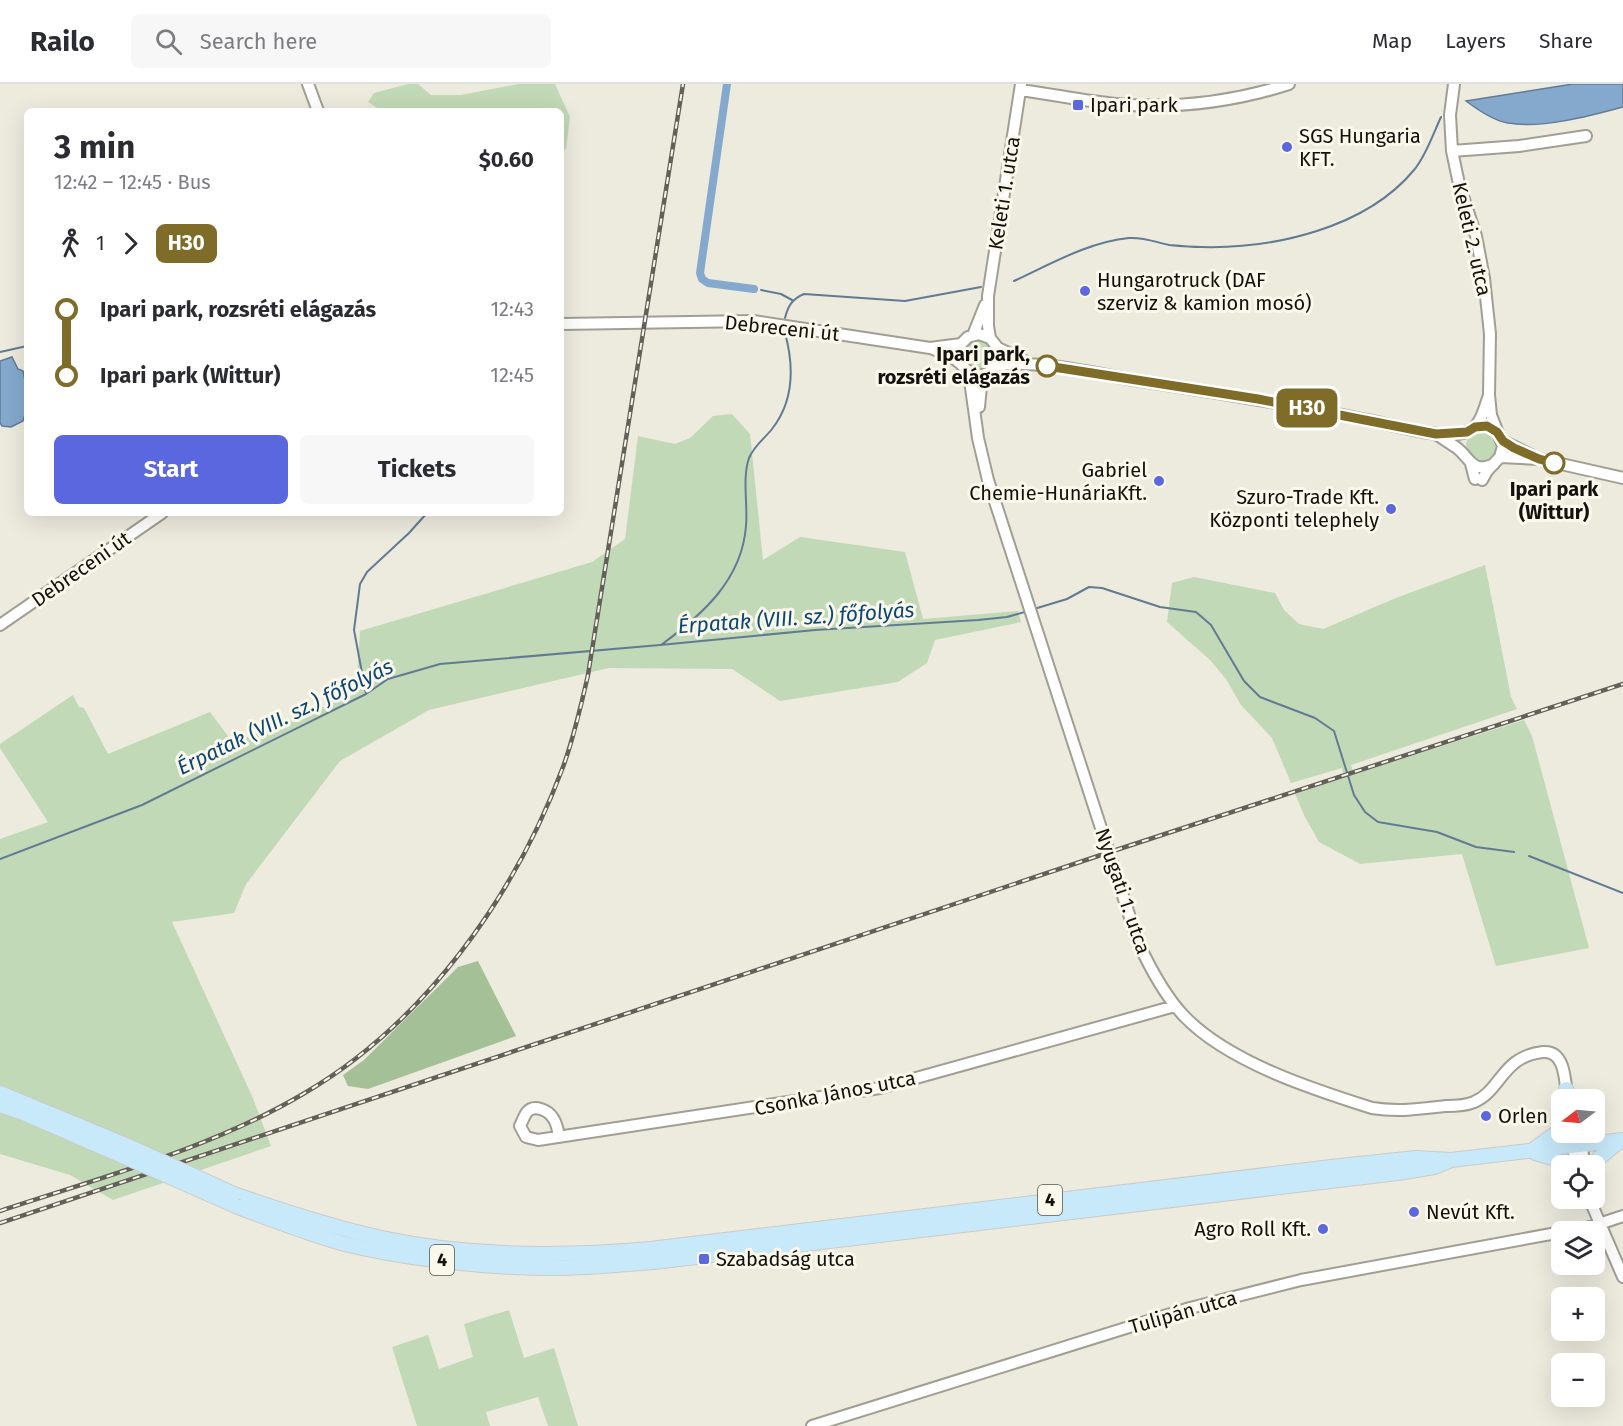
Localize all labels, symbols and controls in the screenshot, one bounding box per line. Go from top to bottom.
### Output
search box [131,14,551,68]
text: Railo [30,25,95,58]
icon: search [152,25,185,58]
text: Search here [200,28,317,55]
text: Map [1372,28,1412,54]
text: Layers [1445,28,1506,54]
text: Share [1539,28,1593,54]
place label: Ipari park [1090,93,1178,117]
marker: Ipari park [1071,98,1085,112]
place label: SGS Hungaria KFT. [1299,124,1421,171]
text: 3 min [54,127,135,167]
street label: Keleti 1. utca [983,134,1025,252]
marker: SGS Hungaria KFT. [1280,140,1294,154]
text: $0.60 [479,146,534,173]
text: 12:42 – 12:45 · Bus [54,170,211,194]
street label: Keleti 2. utca [1447,180,1497,298]
icon: walk [54,227,87,260]
icon: forward [114,227,147,260]
text: H30 [168,230,205,256]
text: 1 [96,231,105,255]
place label: Hungarotruck (DAF szerviz & kamion mosó) [1097,268,1312,315]
marker: Hungarotruck (DAF szerviz & kamion mosó) [1078,284,1092,298]
text: Ipari park, rozsréti elágazás [100,296,376,323]
text: 12:43 [490,297,534,321]
street label: Debreceni út [723,310,841,346]
place label: Ipari park, rozsréti elágazás [877,342,1030,389]
marker: Ipari park, rozsréti elágazás [1036,355,1058,377]
text: Ipari park (Wittur) [100,362,280,389]
text: 12:45 [490,363,534,387]
line badge: H30 [1272,388,1342,428]
text: H30 [1288,395,1326,421]
button: Start [54,435,288,504]
button: Tickets [300,435,534,504]
marker: Ipari park (Wittur) [1543,452,1565,474]
place label: Gabriel Chemie-HunáriaKft. [969,458,1147,505]
marker: Gabriel Chemie-HunáriaKft. [1152,474,1166,488]
place label: Ipari park (Wittur) [1510,477,1599,524]
place label: Szuro-Trade Kft. Központi telephely [1209,485,1379,532]
marker: Szuro-Trade Kft. Központi telephely [1384,502,1398,516]
street label: Debreceni út [27,526,136,612]
water label: Érpatak (VIII. sz.) főfolyás [677,597,915,639]
water label: Érpatak (VIII. sz.) főfolyás [173,653,398,781]
street label: Nyugati 1. utca [1090,825,1156,957]
street label: Csonka János utca [752,1066,918,1120]
north arrow [1551,1089,1605,1143]
map controls [1551,1089,1605,1407]
place label: Orlen [1498,1104,1548,1128]
marker: Orlen [1479,1109,1493,1123]
button: locate [1551,1155,1605,1209]
road number: 4 [1038,1185,1062,1215]
place label: Nevút Kft. [1426,1200,1515,1224]
marker: Nevút Kft. [1407,1205,1421,1219]
place label: Agro Roll Kft. [1194,1217,1311,1241]
button: layers [1551,1221,1605,1275]
marker: Agro Roll Kft. [1316,1222,1330,1236]
road number: 4 [430,1245,454,1275]
place label: Szabadság utca [716,1247,855,1271]
marker: Szabadság utca [697,1252,711,1266]
street label: Tulipán utca [1126,1285,1240,1339]
button: + [1551,1287,1605,1341]
button: − [1551,1353,1605,1407]

